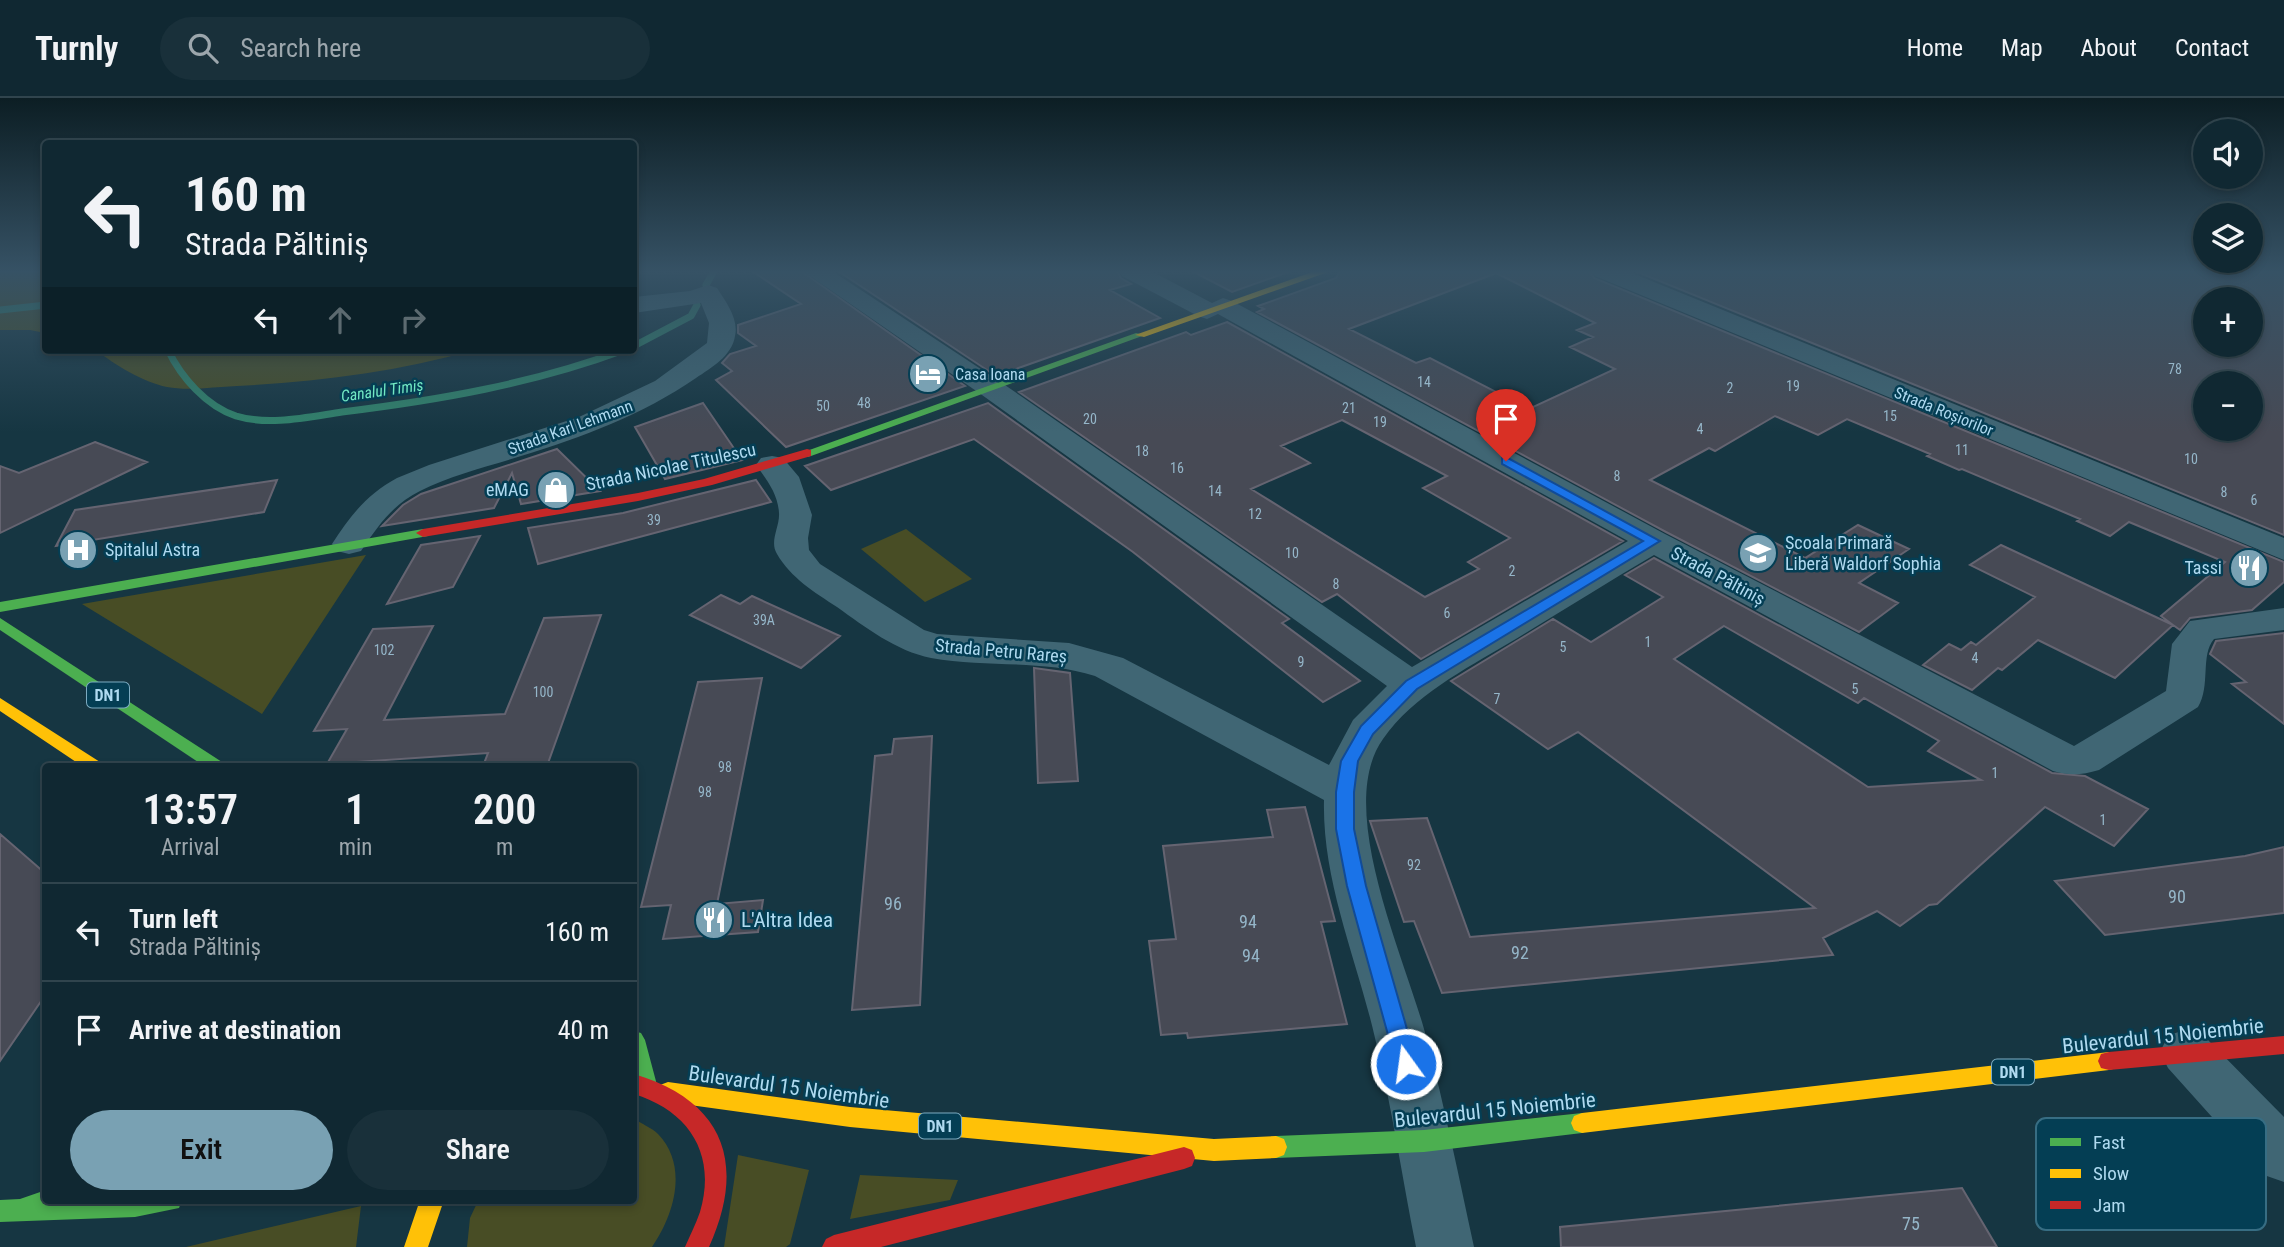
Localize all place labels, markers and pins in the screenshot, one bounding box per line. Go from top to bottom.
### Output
hotel icon: Casa Ioana [907,353,949,395]
place label: Casa Ioana [955,365,1025,384]
pin [1476,389,1536,461]
shop icon: eMAG [535,469,577,511]
place label: eMAG [486,479,529,500]
hospital icon: Spitalul Astra [57,529,99,571]
school or university icon: Școala Primară Liberă Waldorf Sophia [1737,532,1779,574]
place label: Școala Primară Liberă Waldorf Sophia [1785,532,1941,574]
place label: Spitalul Astra [105,539,200,560]
restaurant icon: Tassi [2228,547,2270,589]
place label: Tassi [2184,557,2222,578]
restaurant icon: L'Altra Idea [693,899,735,941]
place label: L'Altra Idea [741,908,833,932]

